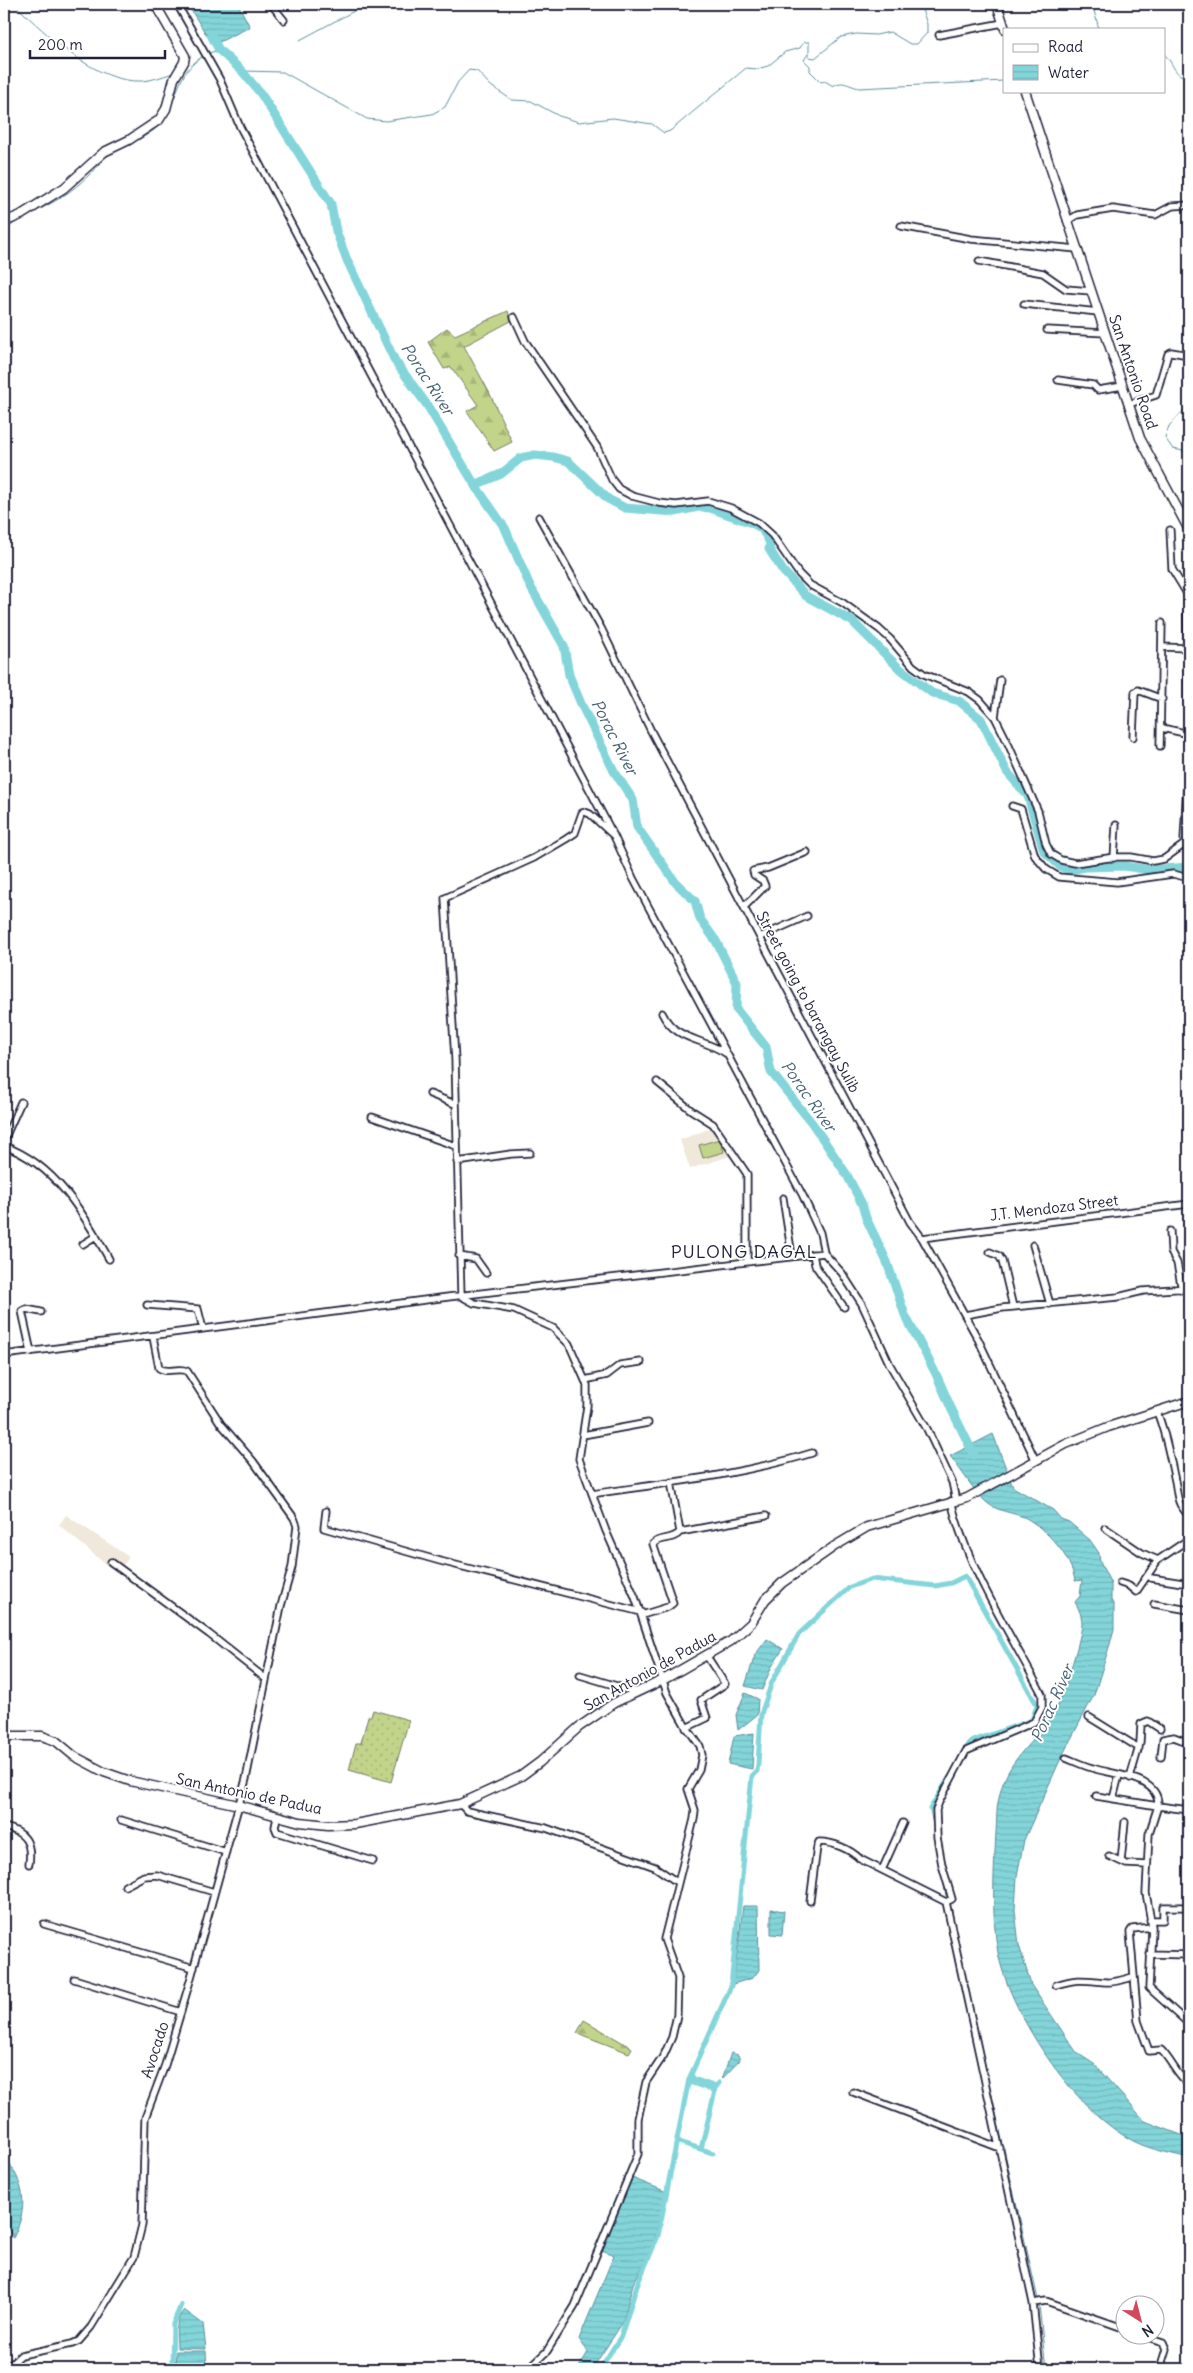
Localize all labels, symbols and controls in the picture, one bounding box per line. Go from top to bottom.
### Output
scale bar [30,28,165,60]
legend [1003,28,1166,92]
text: 200 m [38,35,83,54]
text: Road [1048,37,1083,56]
text: Water [1048,63,1089,82]
street label: San Antonio Road [1105,312,1162,432]
water label: Porac River [397,339,460,421]
water label: Porac River [587,696,644,780]
street label: Street going to barangay Sulib [753,908,864,1096]
water label: Porac River [777,1057,842,1137]
street label: J.T. Mendoza Street [989,1190,1119,1225]
district label: PULONG DAGAL [671,1240,817,1263]
street label: San Antonio de Padua [580,1626,720,1715]
water label: Porac River [1026,1659,1079,1745]
street label: San Antonio de Padua [174,1769,324,1818]
street label: Avocado [136,2019,173,2081]
north arrow [1116,2296,1166,2346]
text: N [1138,2320,1157,2341]

